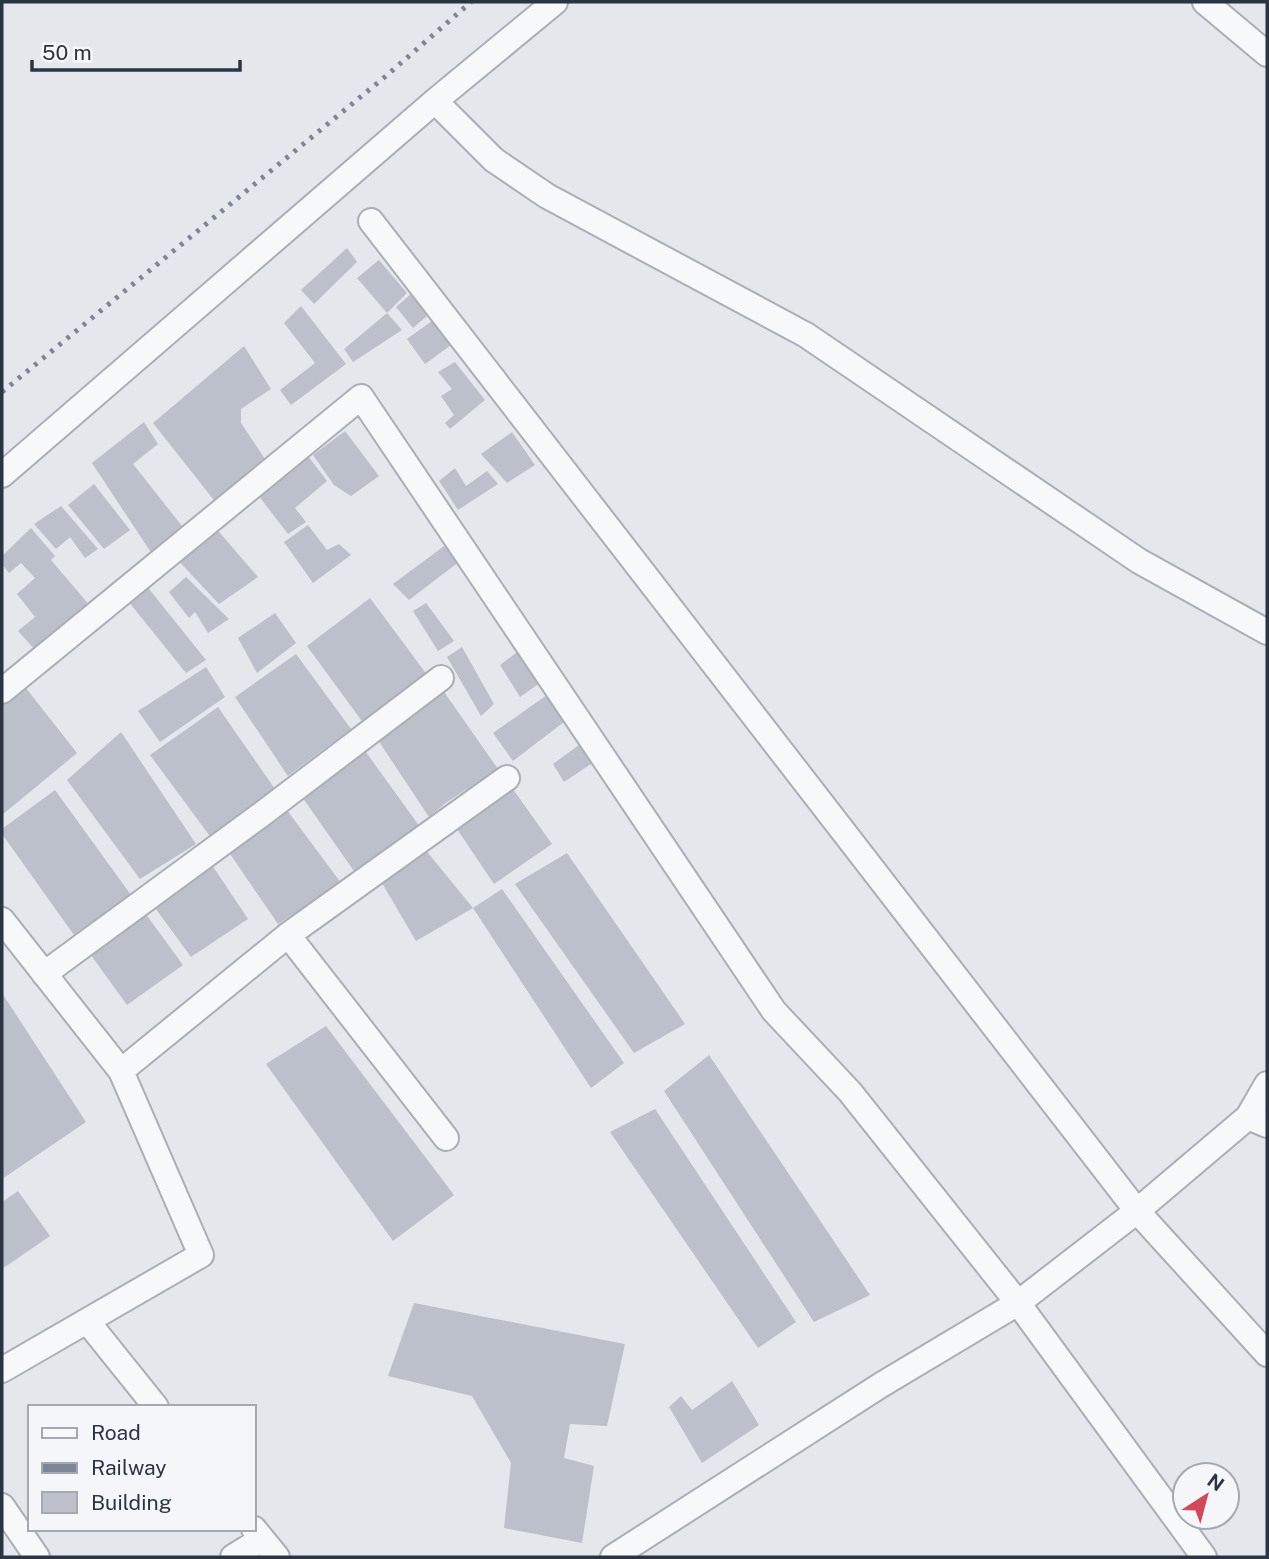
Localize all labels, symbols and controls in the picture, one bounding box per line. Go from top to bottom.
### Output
scale bar [32,28,240,72]
text: 50 m [42,40,92,65]
legend [28,1405,256,1531]
text: Road [91,1420,141,1445]
text: Railway [91,1455,167,1480]
north arrow [1171,1461,1241,1531]
text: N [1204,1469,1228,1496]
text: Building [91,1490,172,1515]

